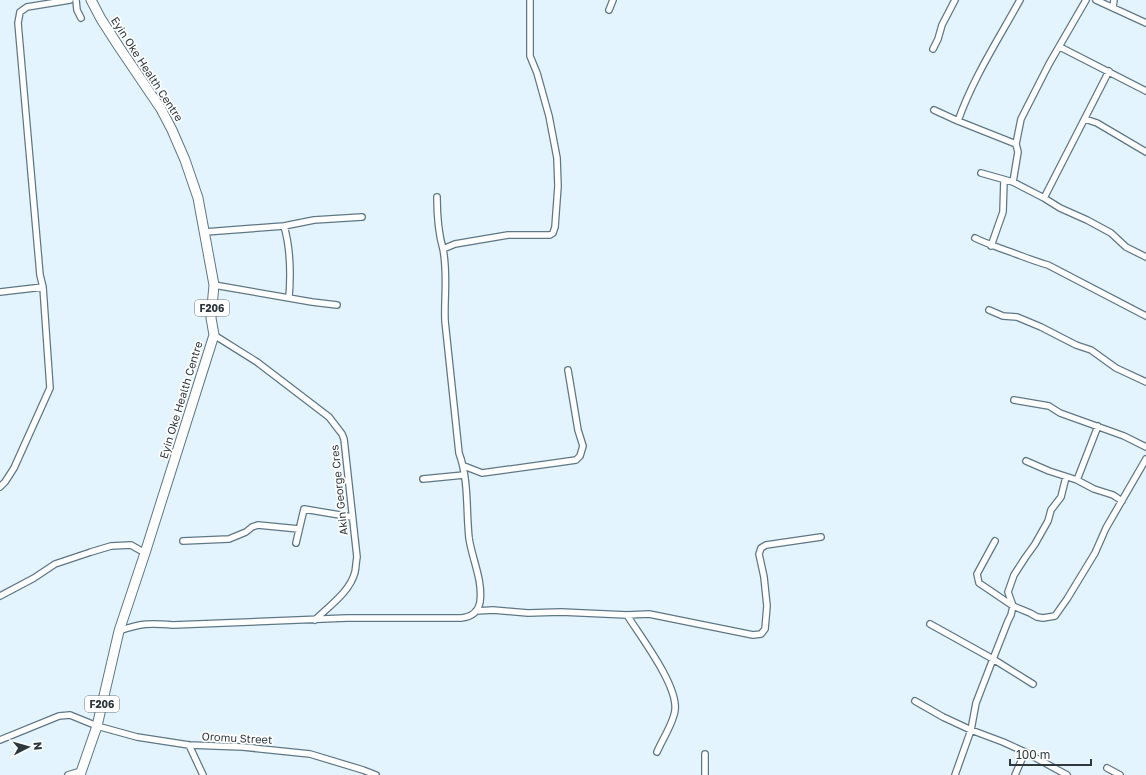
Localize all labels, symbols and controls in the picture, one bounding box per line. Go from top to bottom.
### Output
street label: Eyin Oke Health Centre [109,14,186,123]
road number: F206 [195,300,229,316]
street label: Eyin Oke Health Centre [156,340,205,460]
street label: Akin George Cres [327,444,350,536]
road number: F206 [85,696,119,712]
north arrow [8,727,48,767]
street label: Oromu Street [201,729,273,746]
text: N [32,741,45,751]
scale bar [1010,741,1091,767]
text: 100 m [1016,747,1050,762]

